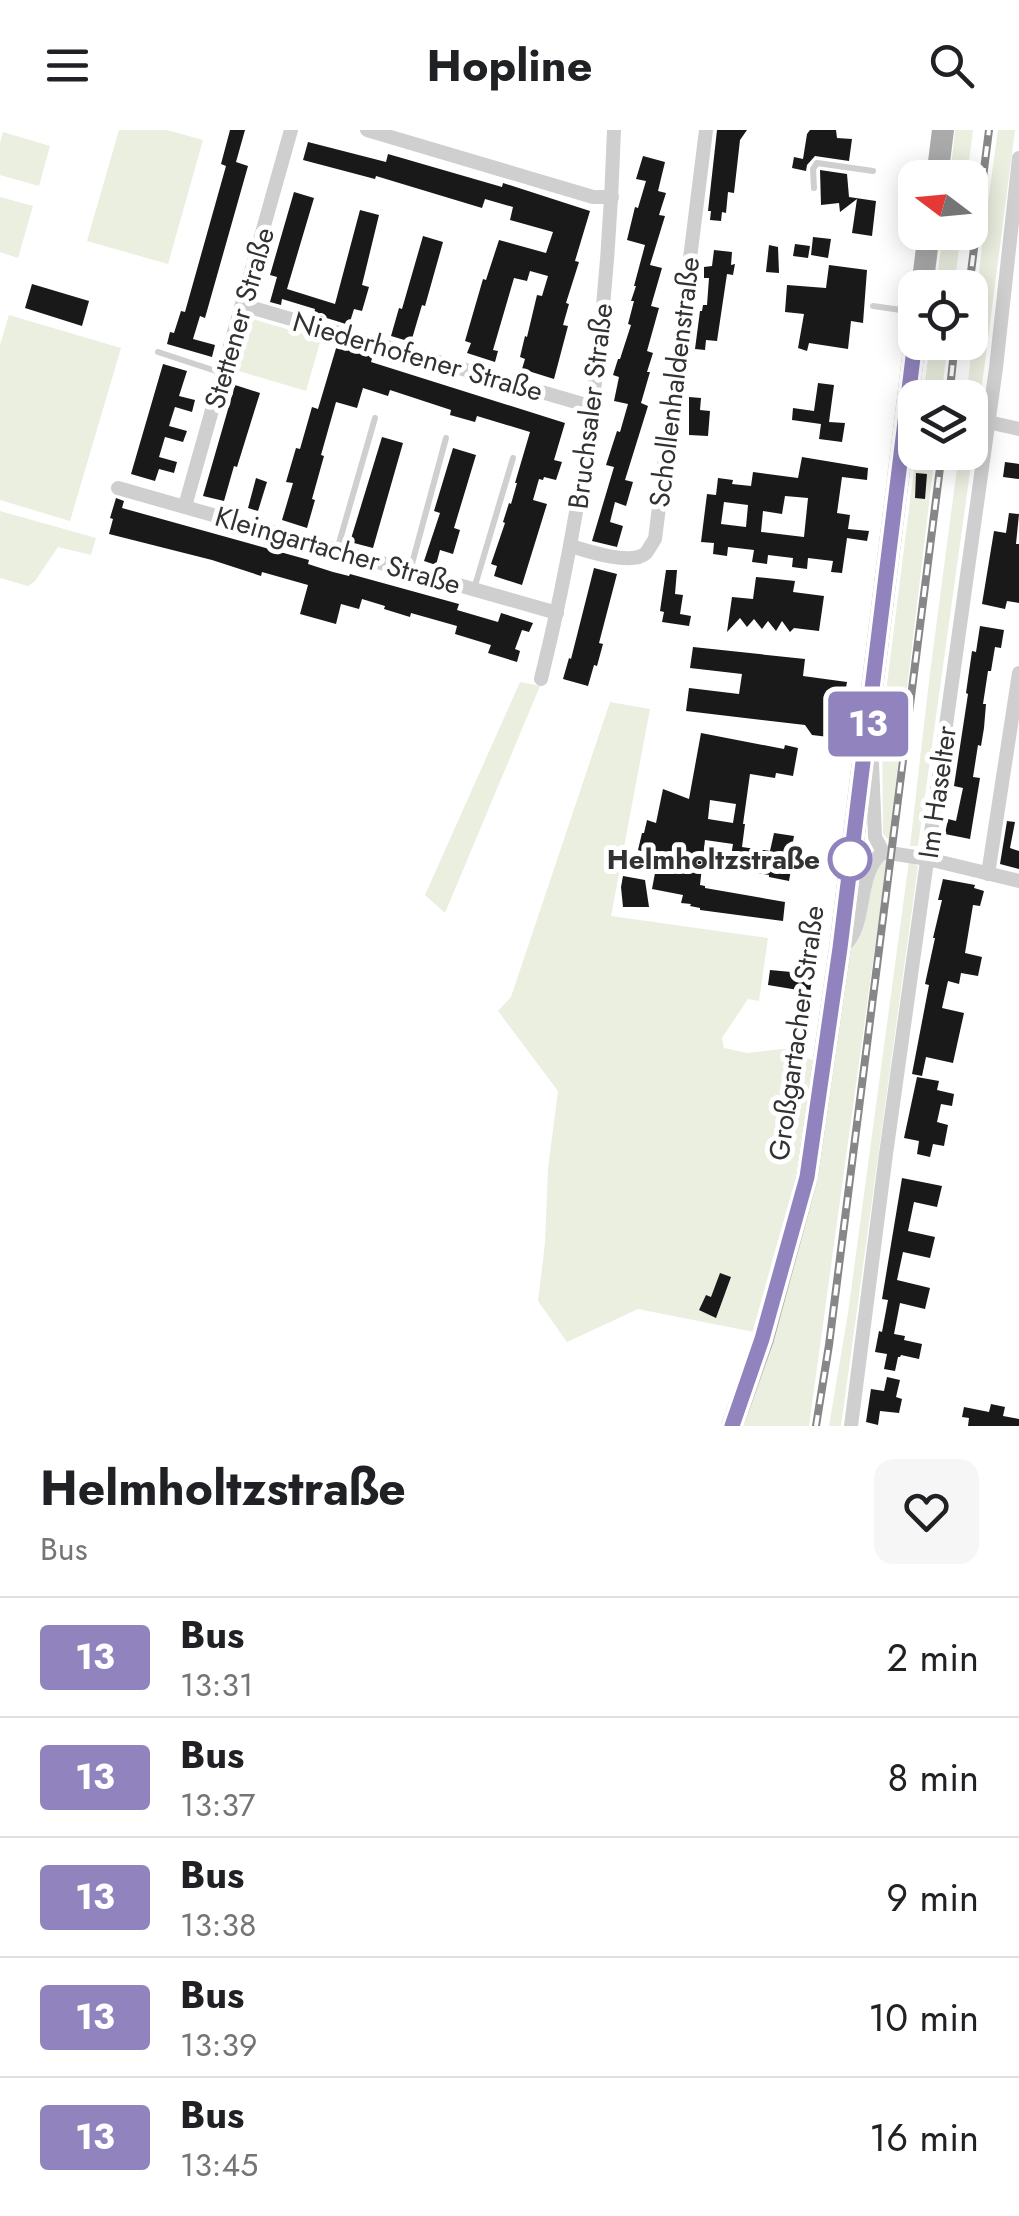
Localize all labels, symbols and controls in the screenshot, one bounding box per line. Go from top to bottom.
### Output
text: Hopline [427,33,592,98]
icon: menu [40,38,95,93]
icon: search [924,38,979,93]
north arrow [898,160,988,250]
map controls [898,160,988,470]
street label: Stettener Straße [194,223,285,414]
street label: Schollenhaldenstraße [639,255,710,509]
button: locate [898,270,988,360]
street label: Niederhofener Straße [288,301,548,412]
street label: Bruchsaler Straße [558,301,623,511]
button: layers [898,380,988,470]
street label: Kleingartacher Straße [210,496,465,605]
line badge: 13 [823,692,913,756]
text: 13 [848,699,888,749]
street label: Im Haselter [908,723,967,861]
marker: Helmholtzstraße [829,838,871,880]
place label: Helmholtzstraße [607,839,820,880]
street label: Großgartacher Straße [758,903,835,1163]
text: Helmholtzstraße [40,1454,406,1523]
button: heart [874,1459,979,1564]
text: Bus [40,1526,88,1572]
text: Bus [180,1607,244,1662]
text: 2 min [887,1630,979,1685]
text: 13 [75,1632,115,1682]
text: 13:31 [180,1662,253,1708]
text: Bus [180,1727,244,1782]
text: 8 min [887,1750,979,1805]
text: 13 [75,1752,115,1802]
text: 13:37 [180,1782,255,1828]
text: Bus [180,1847,244,1902]
text: 9 min [886,1870,979,1925]
text: 13 [75,1872,115,1922]
text: 13:38 [180,1902,256,1948]
text: Bus [180,1967,244,2022]
text: 10 min [868,1990,979,2045]
text: 13 [75,1992,115,2042]
text: 13:39 [180,2022,257,2068]
text: Bus [180,2087,244,2142]
text: 16 min [869,2110,979,2165]
text: 13 [75,2112,115,2162]
text: 13:45 [180,2142,258,2188]

